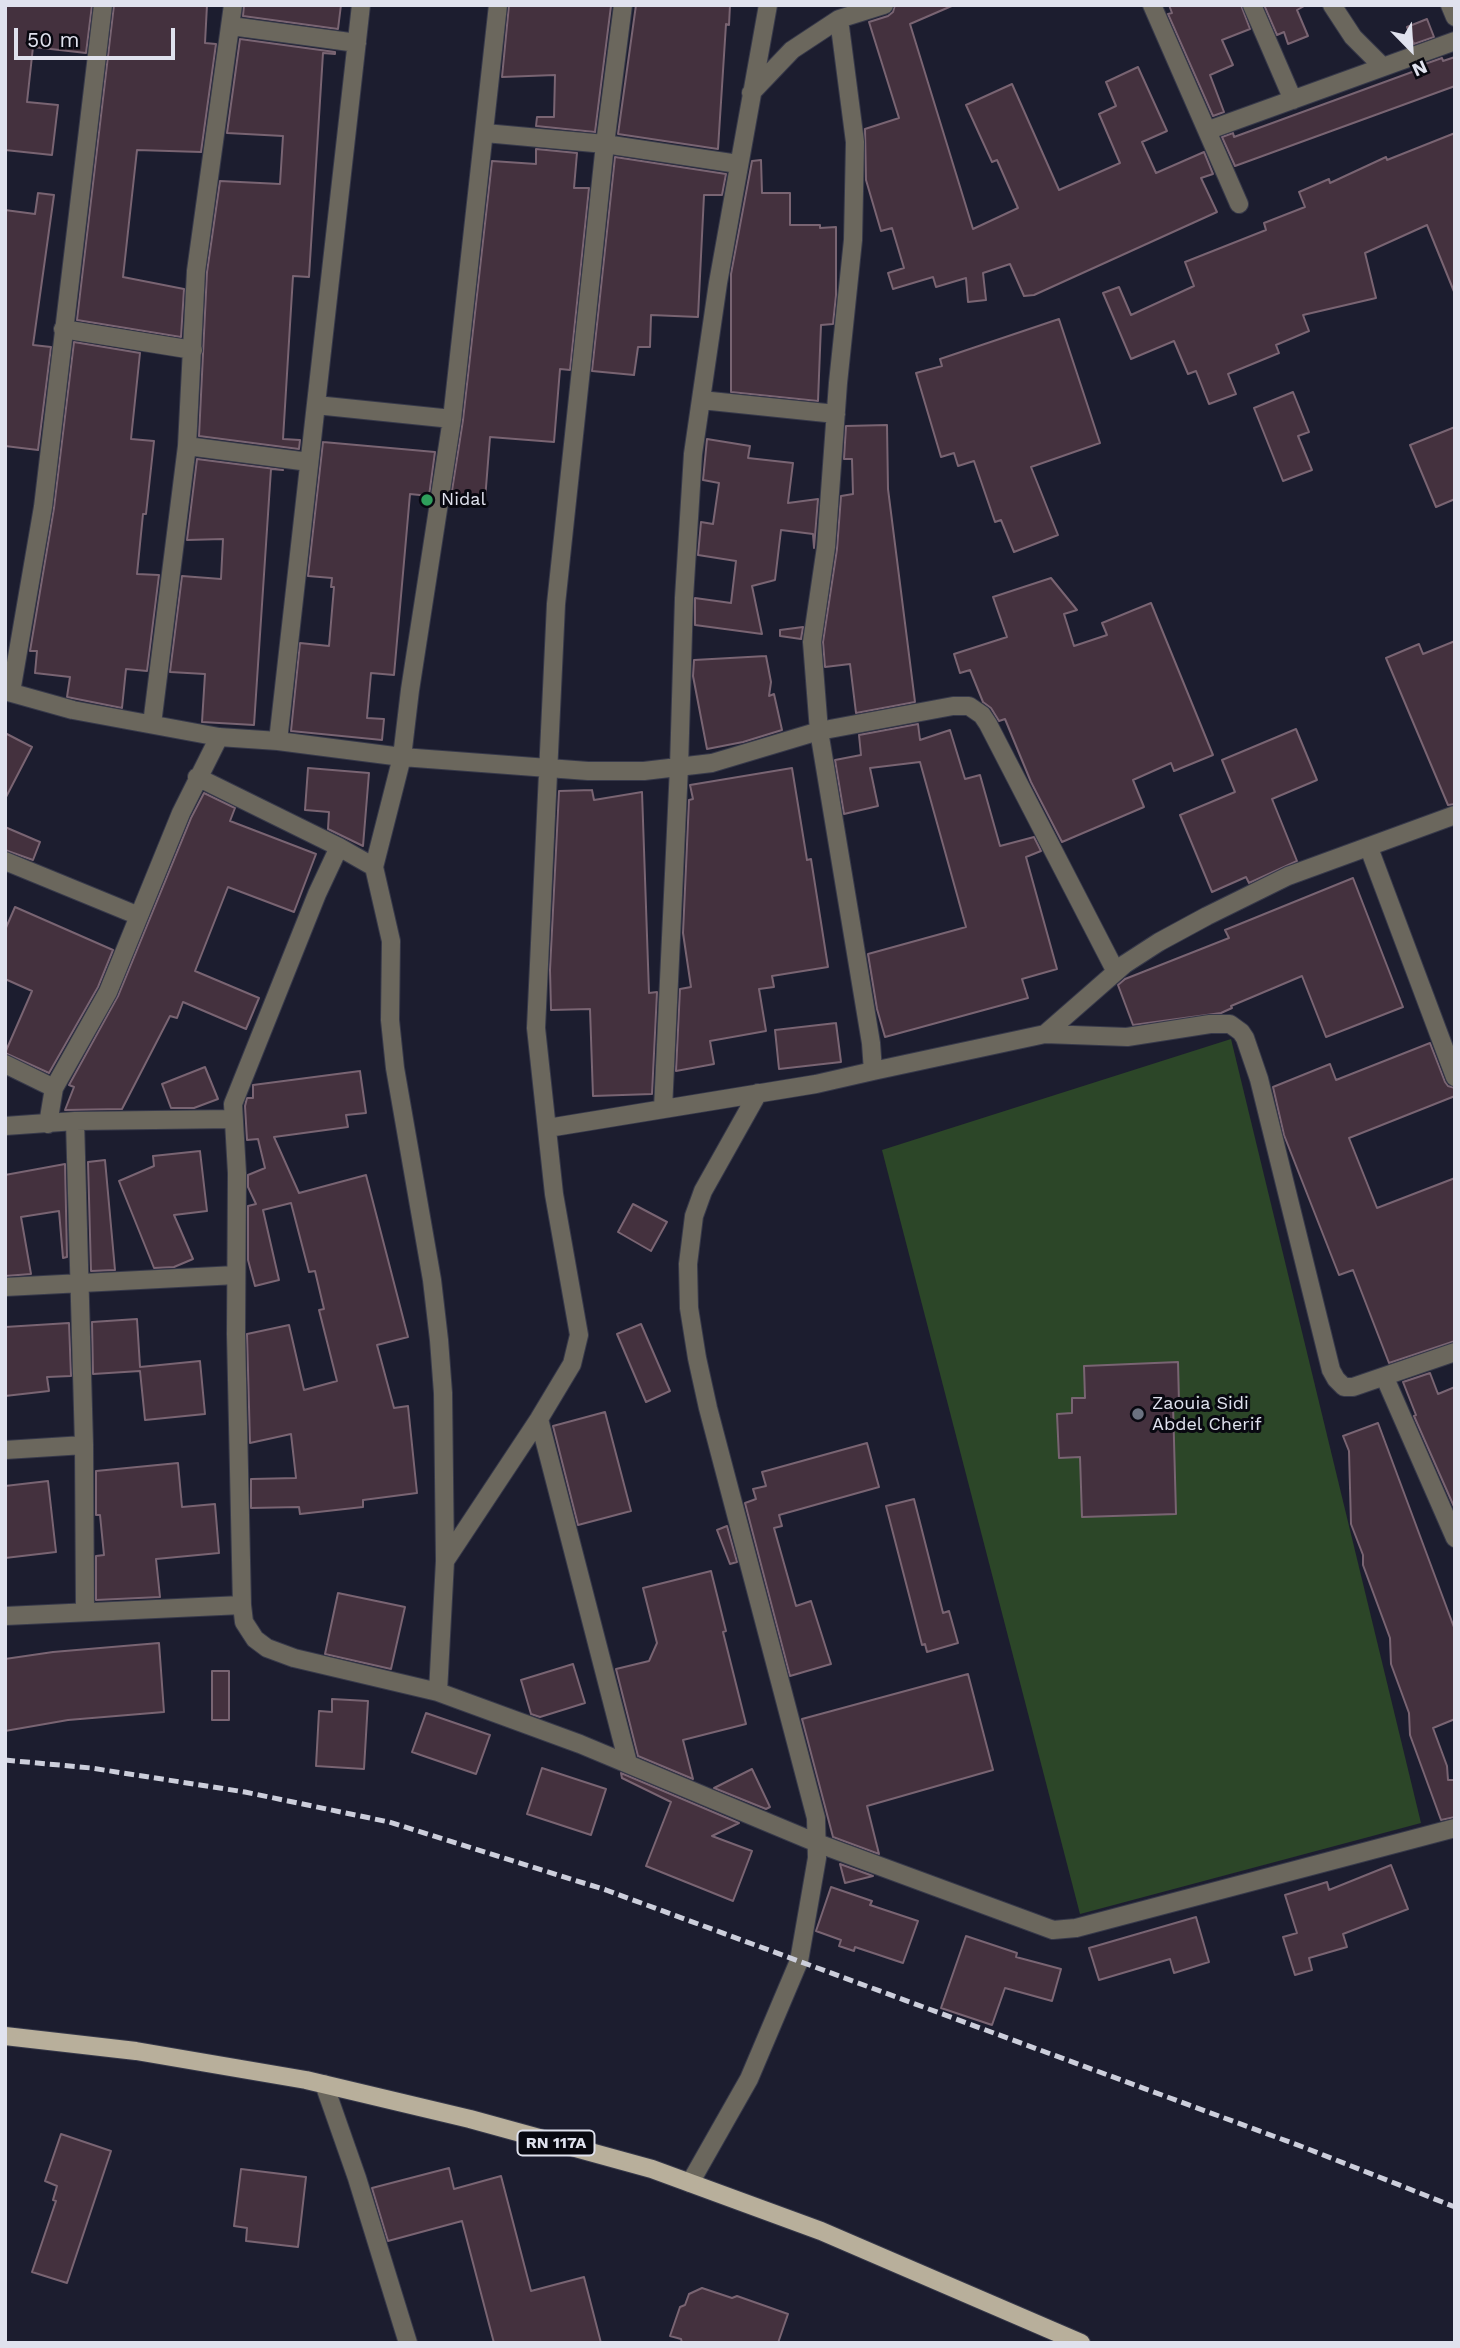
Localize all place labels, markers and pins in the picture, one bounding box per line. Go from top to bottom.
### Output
place label: Nidal [441,489,486,511]
marker: Nidal [419,492,435,508]
place label: Zaouia Sidi Abdel Cherif [1152,1393,1262,1436]
marker: Zaouia Sidi Abdel Cherif [1130,1406,1146,1422]

